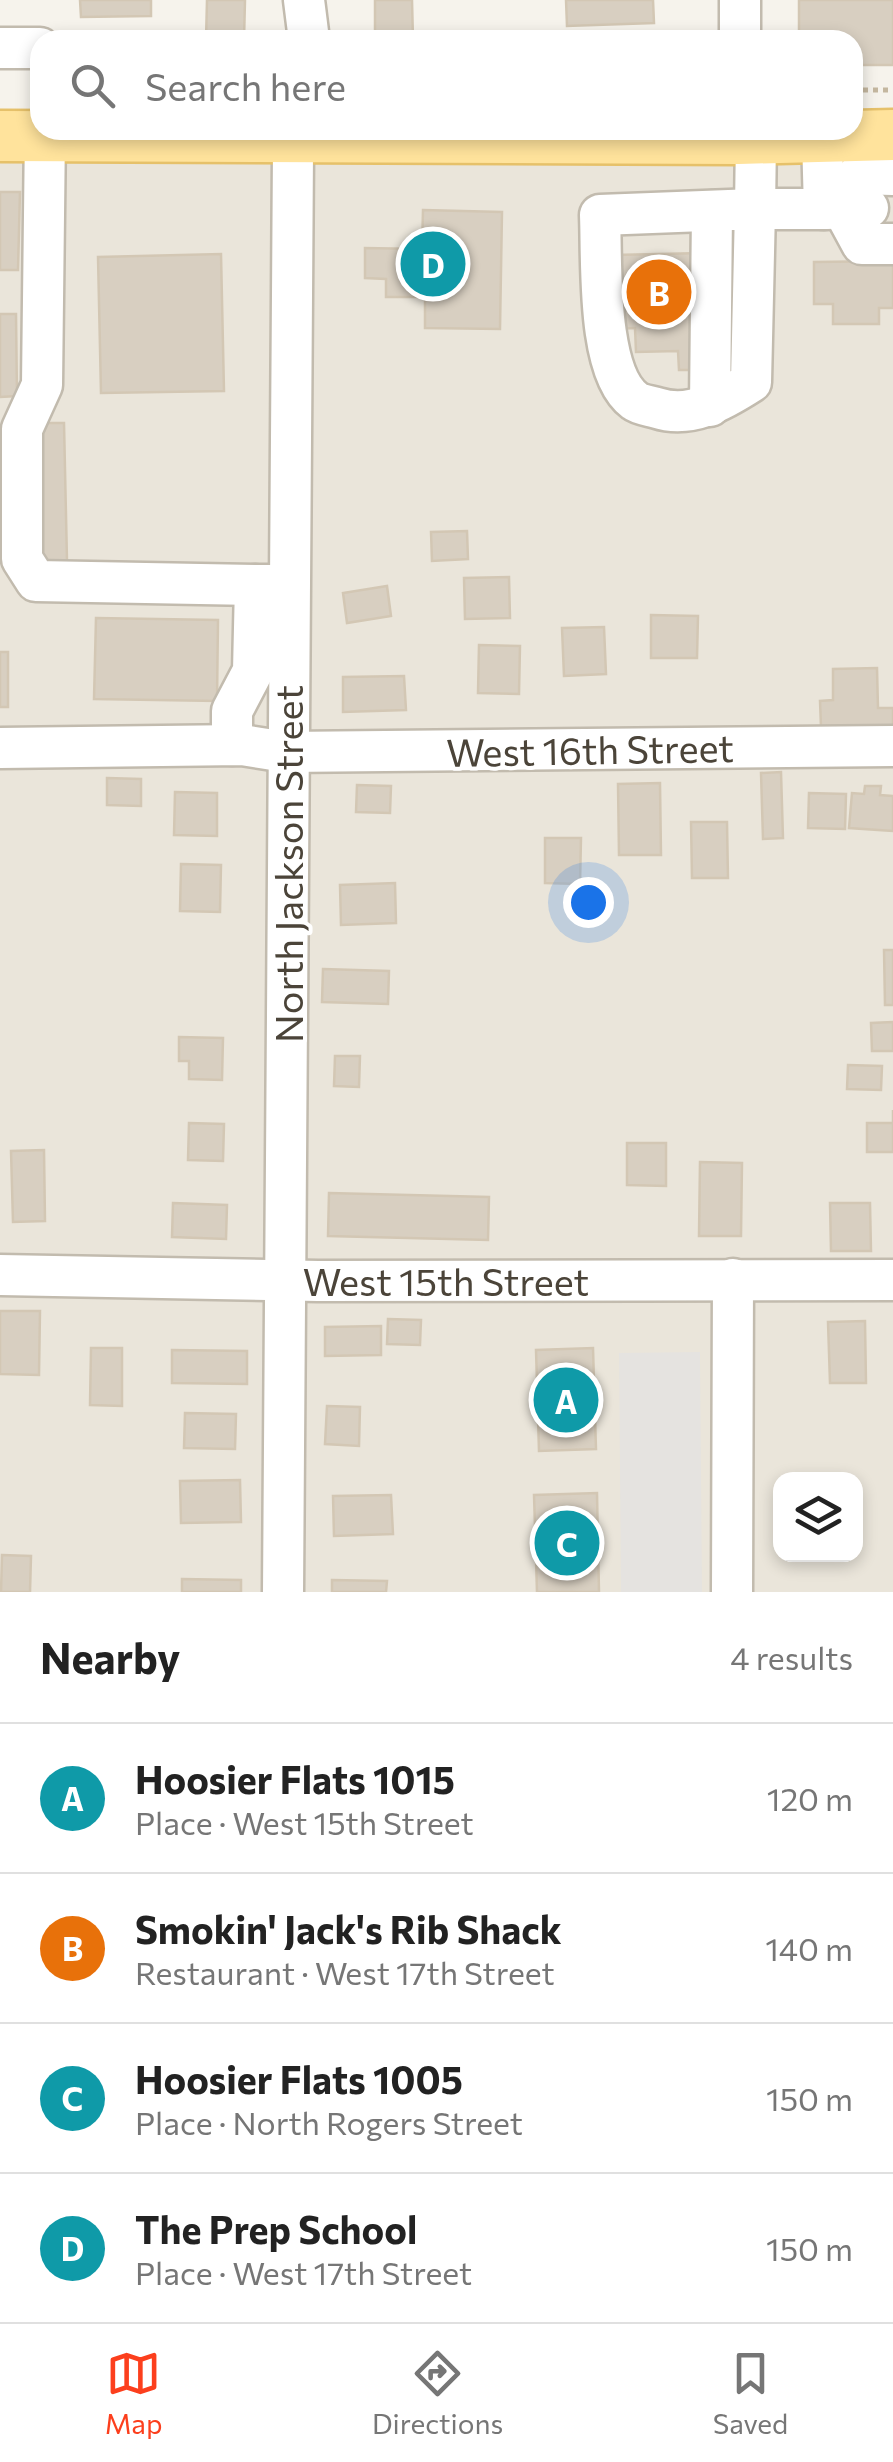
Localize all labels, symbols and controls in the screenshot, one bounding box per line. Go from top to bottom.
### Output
search box [30,30,863,140]
icon: search [65,58,120,113]
text: Search here [145,62,346,109]
pin: D [400,226,466,302]
pin: B [626,254,692,330]
street label: North Jackson Street [264,685,311,1043]
street label: West 16th Street [446,723,734,775]
your location [563,877,614,928]
street label: West 15th Street [303,1257,589,1304]
pin: A [534,1362,598,1438]
map controls [773,1472,863,1562]
button: layers [773,1472,863,1562]
pin: C [534,1506,600,1580]
text: Nearby [40,1631,180,1683]
text: 4 results [730,1637,853,1677]
text: Hoosier Flats 1015 [135,1755,455,1802]
text: A [61,1778,84,1818]
text: 120 m [767,1778,853,1818]
text: Place · West 15th Street [135,1802,474,1842]
text: Smokin' Jack's Rib Shack [135,1905,562,1952]
text: B [62,1928,83,1968]
text: 140 m [765,1928,853,1968]
text: Restaurant · West 17th Street [135,1952,555,1992]
text: Hoosier Flats 1005 [135,2055,463,2102]
text: C [62,2078,83,2118]
text: 150 m [766,2078,853,2118]
text: Place · North Rogers Street [135,2102,523,2142]
text: The Prep School [135,2205,417,2252]
text: D [61,2228,84,2268]
text: 150 m [766,2228,853,2268]
text: Place · West 17th Street [135,2252,472,2292]
tab: Map [105,2346,162,2440]
tab: Directions [372,2346,503,2440]
tab: Saved [713,2346,788,2440]

